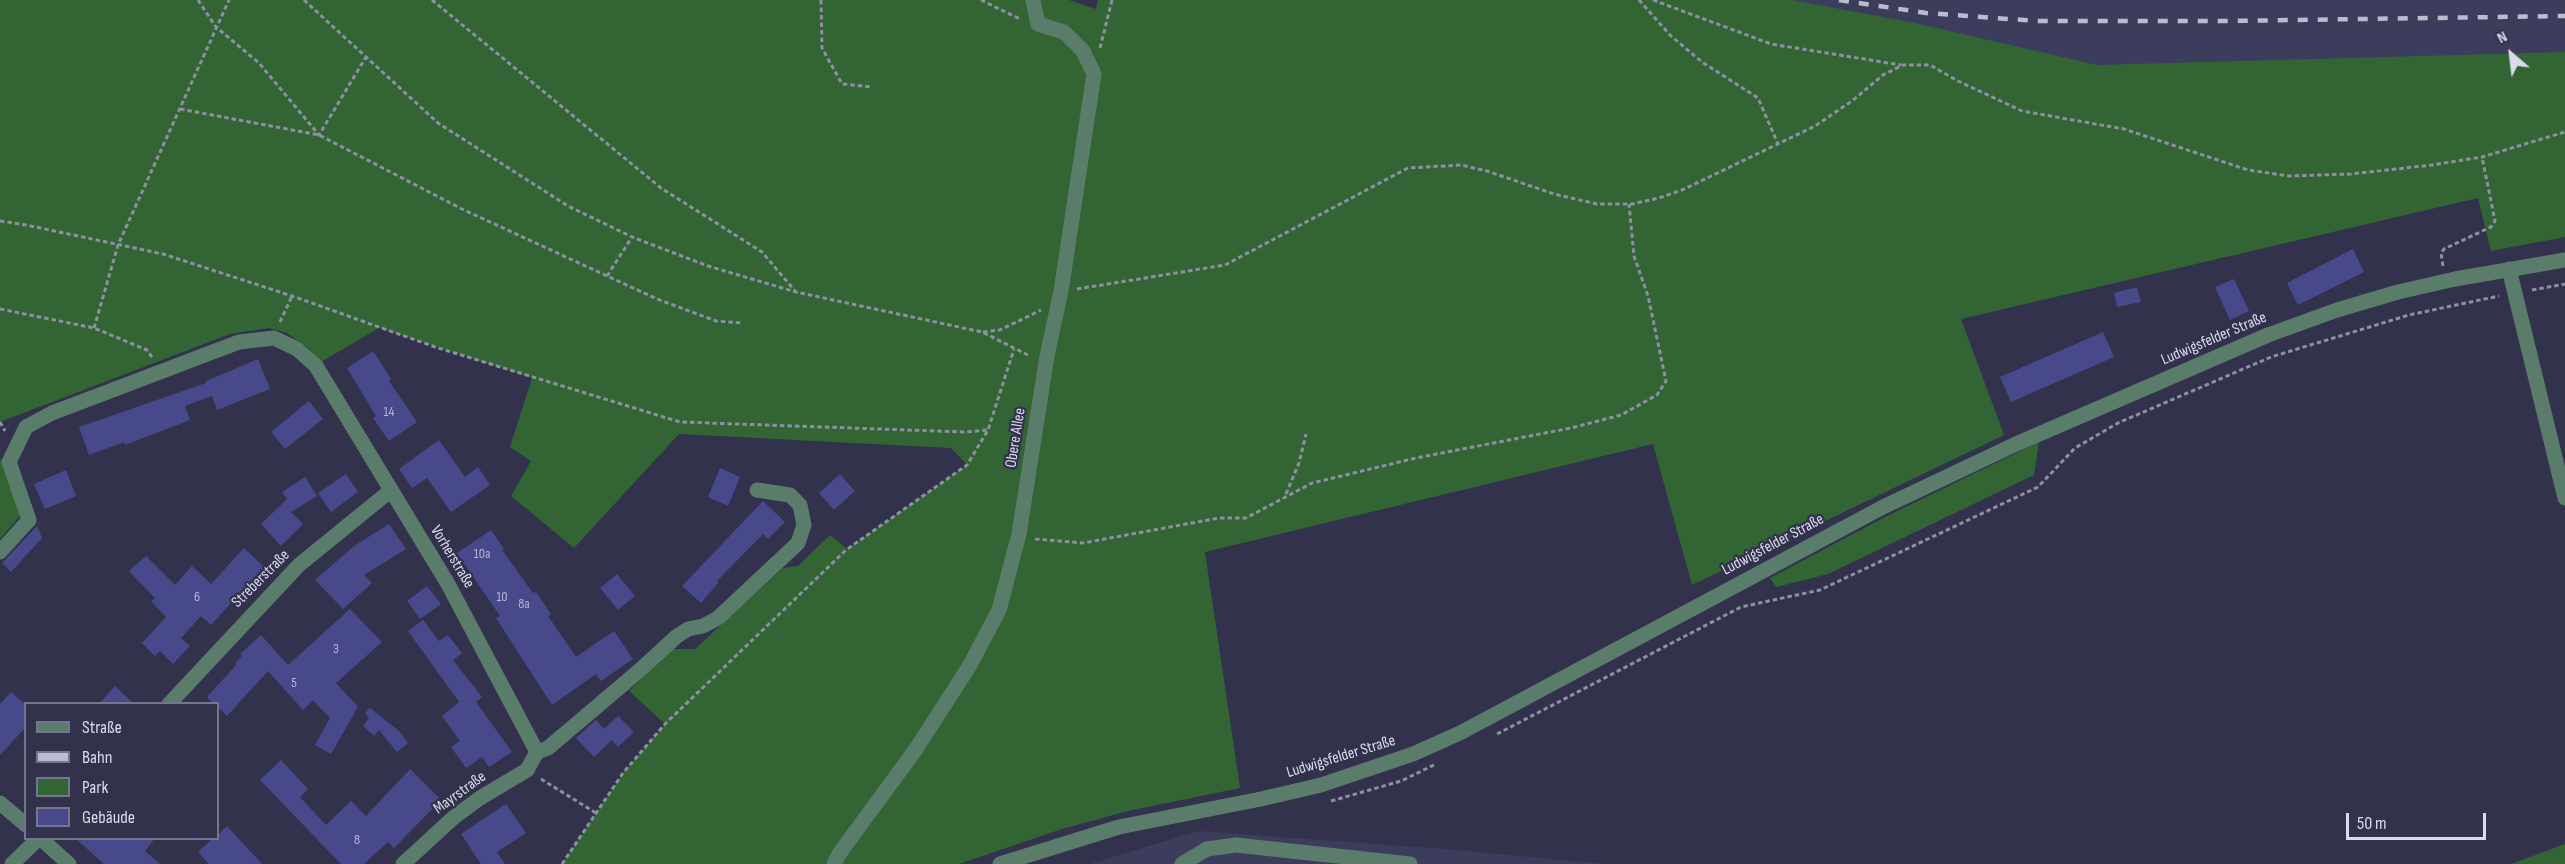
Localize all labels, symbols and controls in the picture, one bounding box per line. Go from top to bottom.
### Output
north arrow [2481,24,2541,84]
text: N [2494,27,2511,48]
street label: Ludwigsfelder Straße [2158,308,2270,370]
house number: 14 [384,404,394,420]
street label: Obere Allee [1002,407,1030,469]
street label: Ludwigsfelder Straße [1719,510,1827,580]
street label: Vorherstraße [426,522,478,592]
street label: Streberstraße [228,546,294,612]
house number: 10a [474,546,490,562]
house number: 6 [194,589,200,605]
house number: 10 [496,589,508,605]
house number: 8a [518,596,530,612]
house number: 3 [333,641,339,657]
house number: 5 [291,675,297,691]
legend [24,702,219,840]
text: Straße [82,717,122,738]
street label: Ludwigsfelder Straße [1284,731,1398,783]
text: Bahn [82,747,112,768]
street label: Mayrstraße [430,767,490,819]
text: Park [82,777,108,798]
scale bar [2349,801,2488,839]
text: Gebäude [82,807,135,828]
text: 50 m [2357,813,2387,834]
house number: 8 [354,832,360,848]

